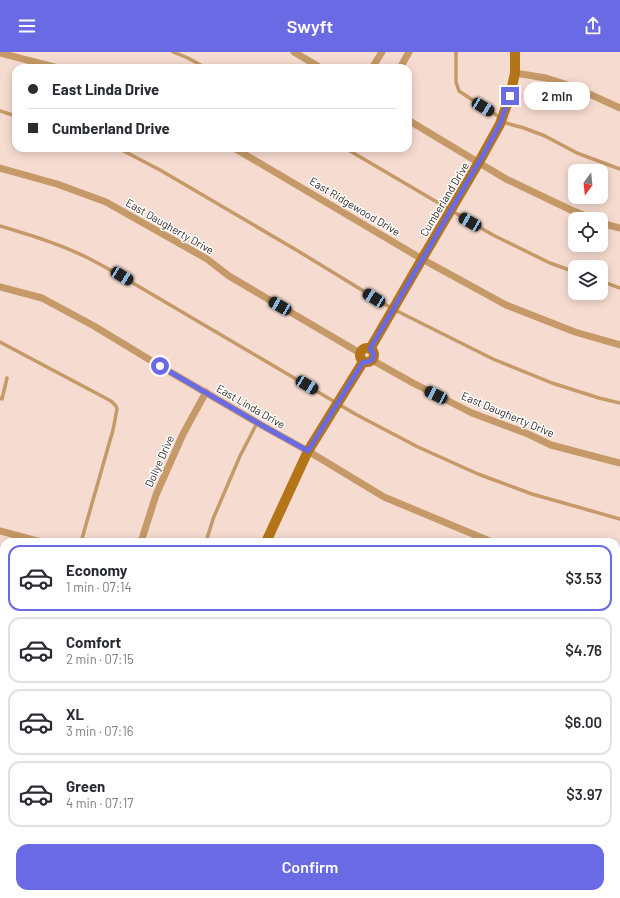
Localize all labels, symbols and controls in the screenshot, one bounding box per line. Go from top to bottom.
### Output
icon: menu [16,15,38,37]
text: Swyft [287,15,333,37]
icon: share [582,15,604,37]
text: East Linda Drive [52,80,159,98]
callout: 2 min [524,82,590,110]
route end [501,87,519,105]
text: 2 min [542,88,572,104]
car [470,96,496,118]
text: Cumberland Drive [52,119,170,137]
street label: Cumberland Drive [417,159,471,238]
north arrow [568,164,608,204]
map controls [568,164,608,300]
street label: East Ridgewood Drive [307,174,403,238]
street label: East Daugherty Drive [124,195,216,257]
car [457,211,483,233]
button: locate [568,212,608,252]
button: layers [568,260,608,300]
car [109,265,135,287]
car [361,287,387,309]
car [267,295,293,317]
route start [151,357,169,375]
car [294,374,320,396]
street label: East Linda Drive [214,381,288,431]
car [423,384,449,406]
street label: East Daugherty Drive [460,389,556,439]
street label: Dollye Drive [142,433,176,489]
icon: car [18,560,54,596]
text: Economy [66,561,127,579]
text: $3.53 [566,569,602,587]
text: 1 min · 07:14 [66,579,132,595]
icon: car [18,632,54,668]
text: Comfort [66,633,121,651]
text: $4.76 [565,641,602,659]
text: 2 min · 07:15 [66,651,134,667]
icon: car [18,704,54,740]
text: XL [66,705,84,723]
text: $6.00 [565,713,602,731]
text: 3 min · 07:16 [66,723,133,739]
icon: car [18,776,54,812]
text: Green [66,777,105,795]
text: $3.97 [566,785,602,803]
text: 4 min · 07:17 [66,795,133,811]
button: Confirm [16,844,604,890]

